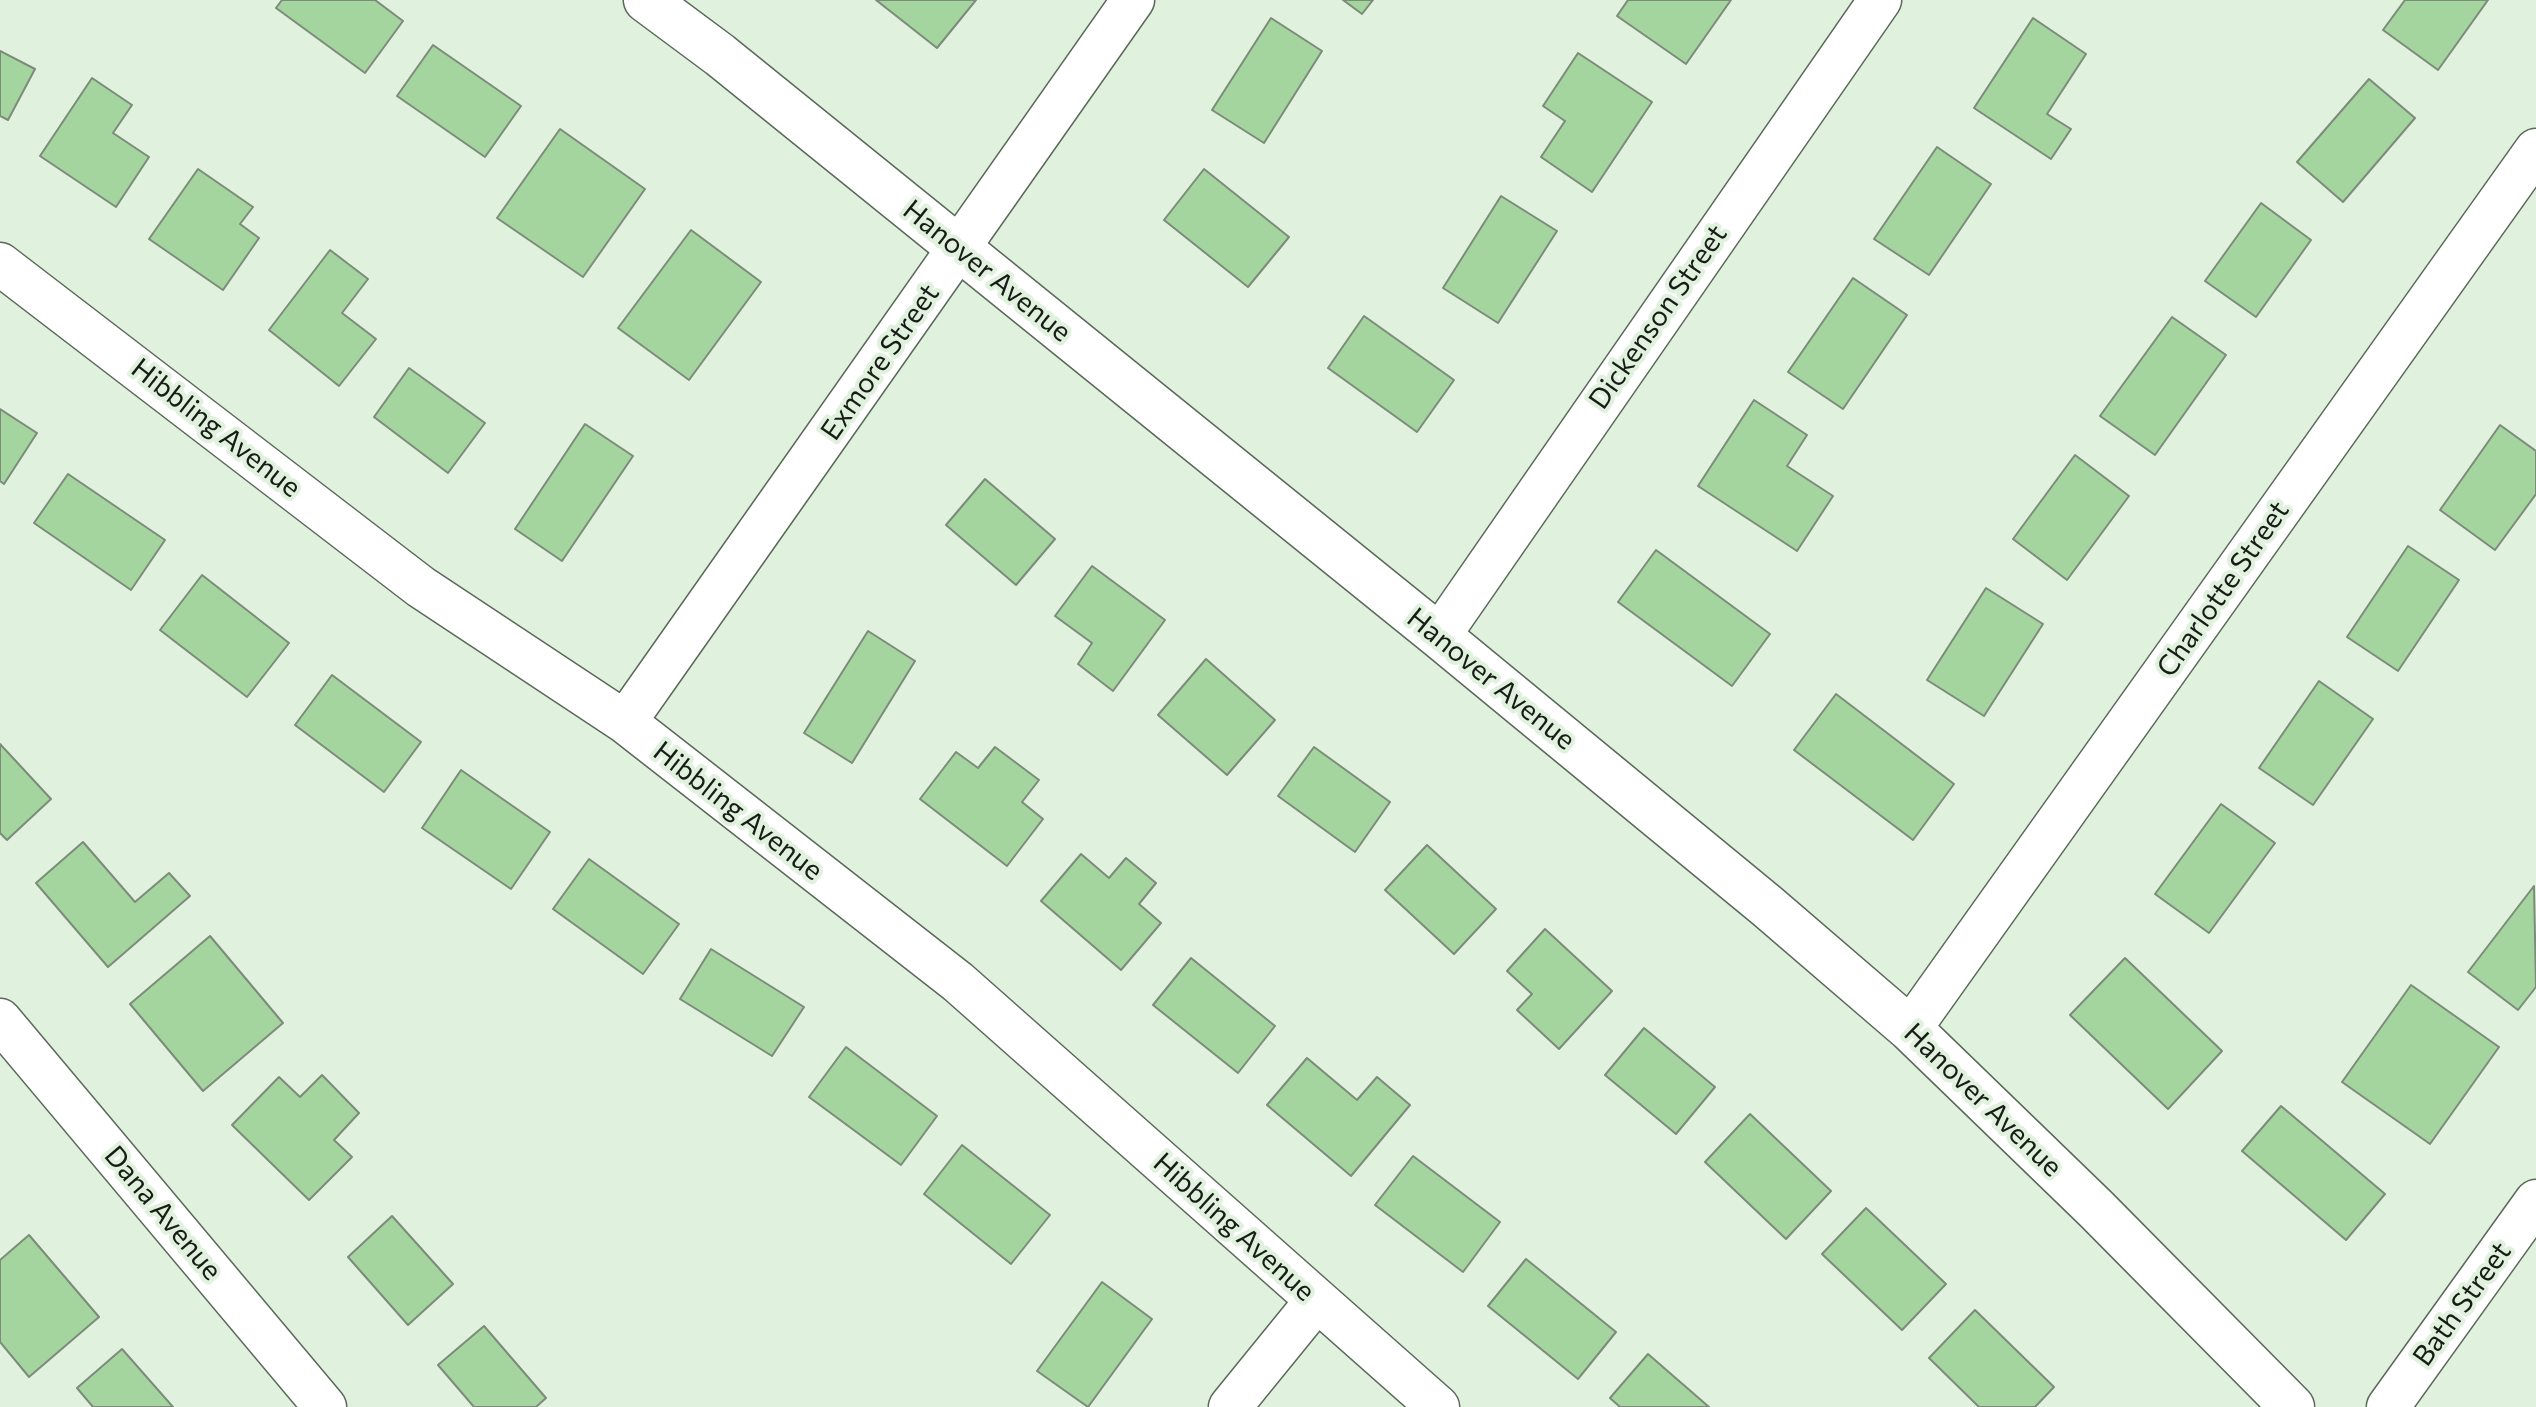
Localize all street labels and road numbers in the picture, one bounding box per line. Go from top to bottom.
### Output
street label: Hanover Avenue [896,193,1078,349]
street label: Dickenson Street [1582,218,1734,416]
street label: Exmore Street [814,278,946,446]
street label: Hibbling Avenue [125,351,307,505]
street label: Charlotte Street [2150,495,2296,683]
street label: Hanover Avenue [1400,601,1582,757]
street label: Hibbling Avenue [647,734,829,888]
street label: Hanover Avenue [1897,1016,2069,1184]
street label: Dana Avenue [97,1139,229,1287]
street label: Hibbling Avenue [1146,1146,1322,1308]
street label: Bath Street [2406,1236,2518,1372]

